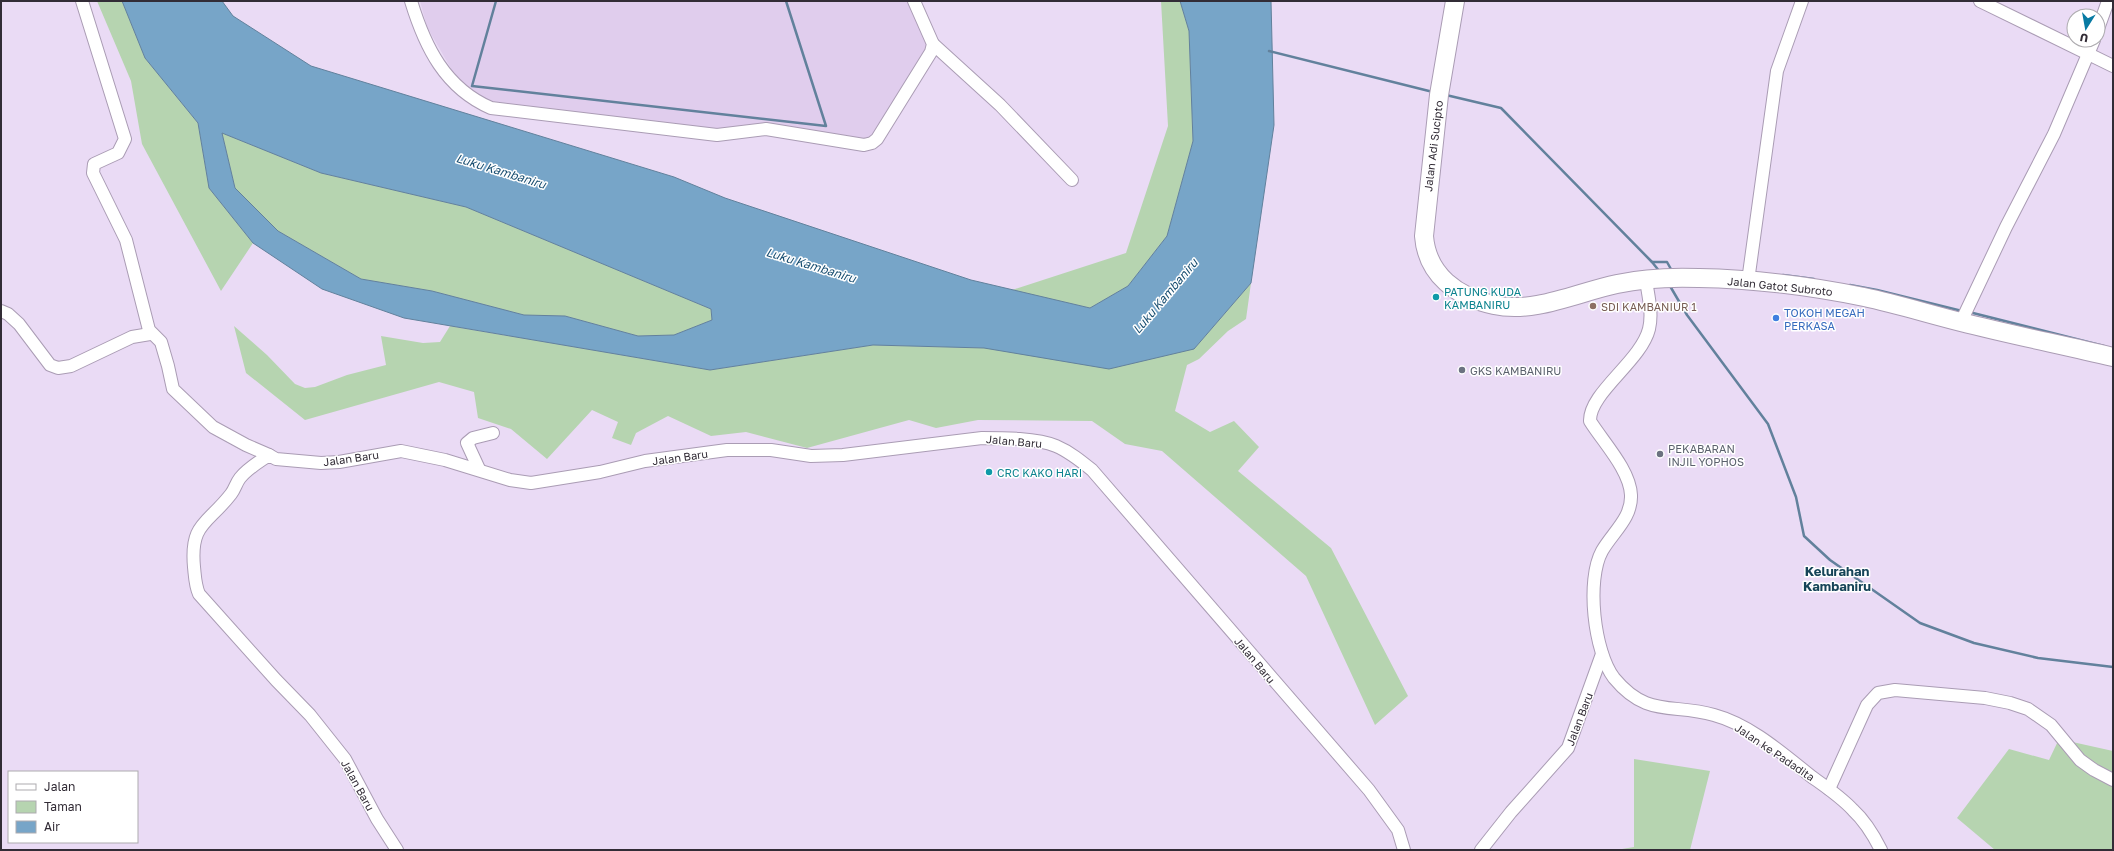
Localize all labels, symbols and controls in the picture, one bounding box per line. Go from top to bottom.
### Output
north arrow [2066,8,2106,48]
text: U [2079,31,2089,45]
street label: Jalan Adi Sucipto [1421,99,1445,192]
water label: Luku Kambaniru [454,150,548,192]
water label: Luku Kambaniru [764,244,858,286]
water label: Luku Kambaniru [1129,255,1201,337]
street label: Jalan Gatot Subroto [1727,274,1834,298]
place label: PATUNG KUDA KAMBANIRU [1444,285,1522,311]
marker: PATUNG KUDA KAMBANIRU [1431,292,1441,302]
place label: SDI KAMBANIUR 1 [1601,300,1697,313]
marker: SDI KAMBANIUR 1 [1588,301,1598,311]
place label: TOKOH MEGAH PERKASA [1784,306,1865,332]
marker: TOKOH MEGAH PERKASA [1771,313,1781,323]
place label: GKS KAMBANIRU [1470,364,1561,377]
marker: GKS KAMBANIRU [1457,365,1467,375]
street label: Jalan Baru [985,432,1043,450]
place label: PEKABARAN INJIL YOPHOS [1668,442,1744,468]
street label: Jalan Baru [651,447,709,467]
street label: Jalan Baru [322,448,380,468]
marker: PEKABARAN INJIL YOPHOS [1655,449,1665,459]
place label: CRC KAKO HARI [997,466,1082,479]
marker: CRC KAKO HARI [984,467,994,477]
district label: Kelurahan Kambaniru [1803,563,1871,594]
street label: Jalan Baru [1232,634,1278,686]
street label: Jalan Baru [1563,690,1595,748]
street label: Jalan ke Padadita [1733,721,1817,783]
street label: Jalan Baru [339,757,377,813]
legend [8,771,138,843]
text: Jalan [44,779,75,794]
text: Taman [44,799,82,814]
text: Air [44,819,60,834]

